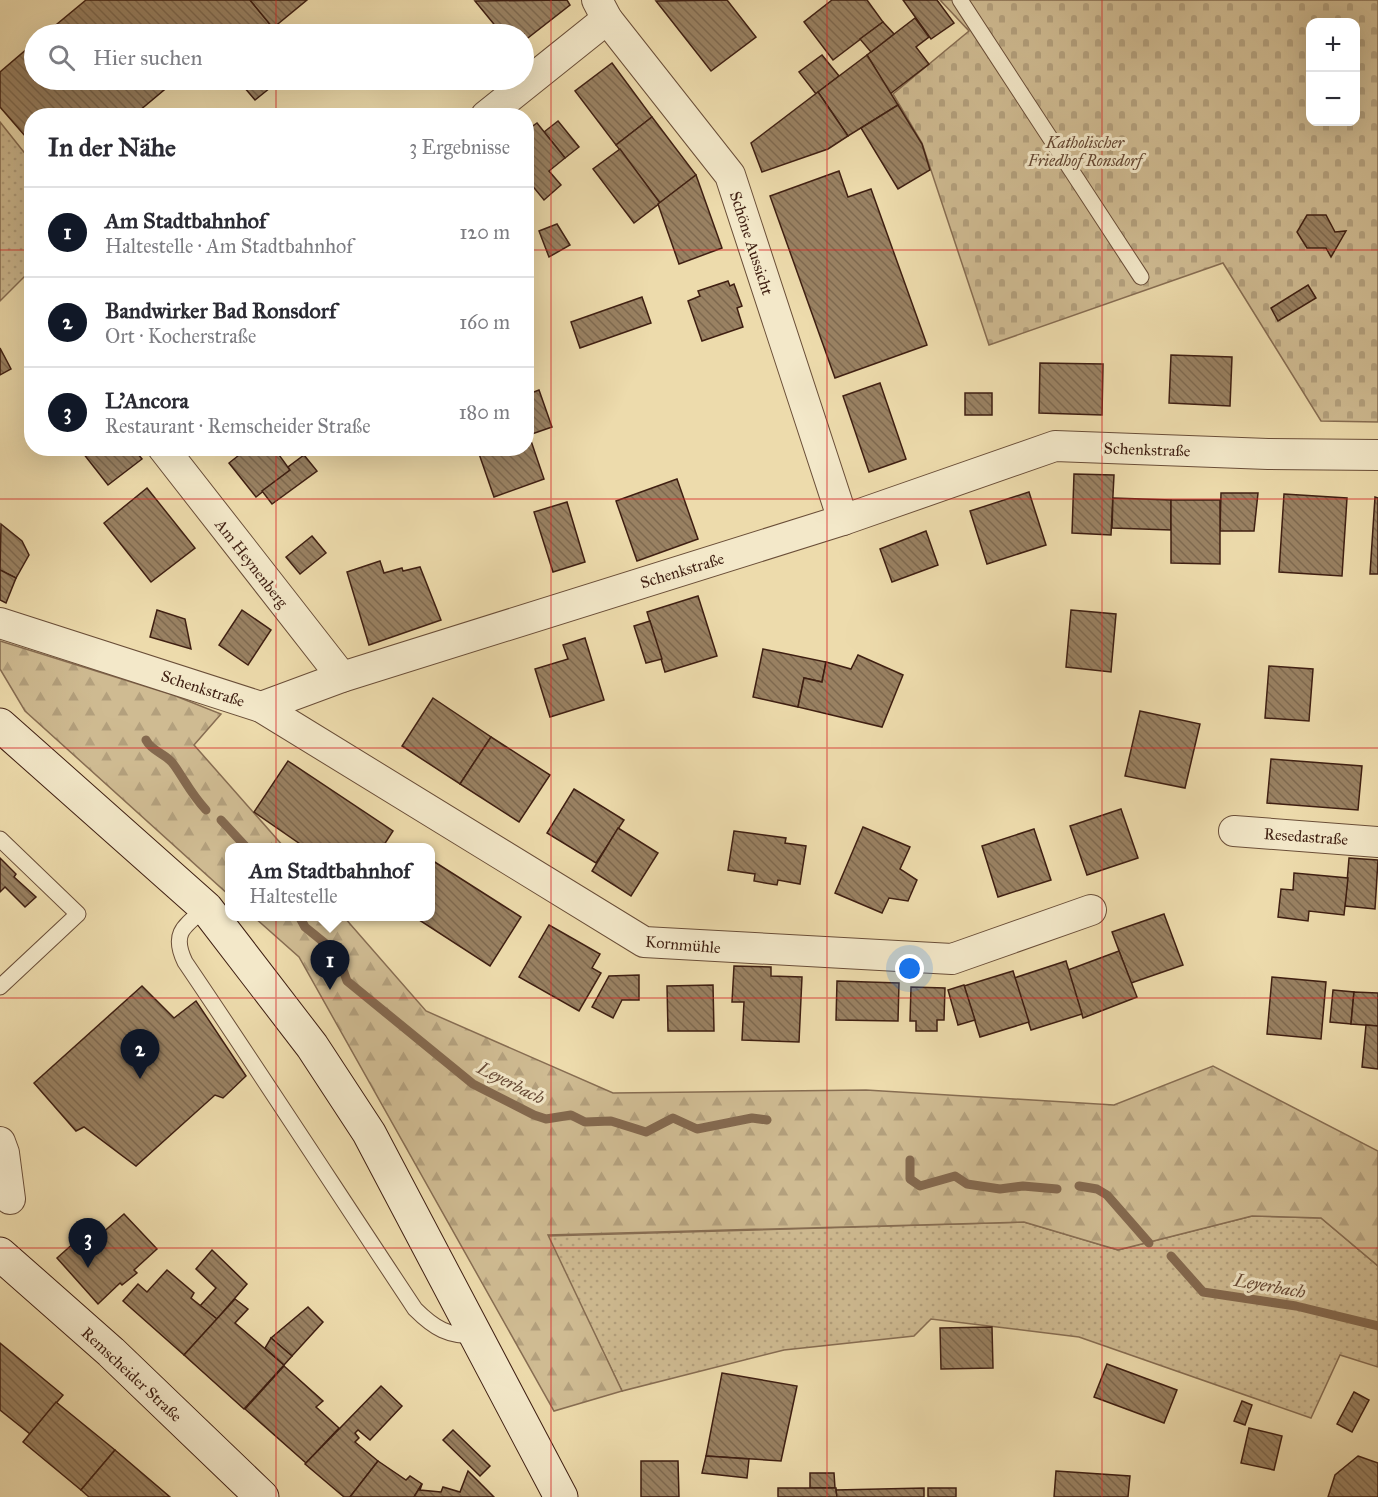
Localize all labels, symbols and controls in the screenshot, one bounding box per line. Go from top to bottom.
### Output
map controls [1306,18,1360,126]
button: + [1306,18,1360,72]
search box [24,24,534,90]
icon: search [45,41,78,74]
text: Hier suchen [93,44,202,71]
button: − [1306,72,1360,126]
text: In der Nähe [48,131,176,163]
park label: Katholischer Friedhof Ronsdorf [1027,133,1147,170]
text: 3 Ergebnisse [409,135,510,159]
street label: Schöne Aussicht [726,189,777,298]
text: Am Stadtbahnhof [105,207,266,234]
text: 1 [64,220,71,244]
text: 120 m [459,220,510,244]
text: Haltestelle · Am Stadtbahnhof [105,234,353,258]
text: Bandwirker Bad Ronsdorf [105,297,336,324]
text: 2 [63,310,72,334]
text: 160 m [459,310,510,334]
text: Ort · Kocherstraße [105,324,256,348]
text: L'Ancora [105,387,189,414]
text: 3 [64,400,72,424]
text: 180 m [459,400,510,424]
text: Restaurant · Remscheider Straße [105,414,371,438]
street label: Schenkstraße [1103,438,1191,461]
street label: Am Heynenberg [210,514,292,612]
street label: Schenkstraße [638,549,727,592]
street label: Schenkstraße [159,666,247,711]
street label: Resedastraße [1263,824,1349,849]
popup [225,843,435,921]
text: Am Stadtbahnhof [249,857,411,884]
text: Haltestelle [249,884,338,908]
street label: Kornmühle [644,932,722,957]
pin: 1 [310,940,350,990]
your location [895,954,924,983]
pin: 2 [120,1030,160,1079]
water label: Leyerbach [473,1056,548,1109]
pin: 3 [68,1218,107,1268]
water label: Leyerbach [1232,1269,1308,1303]
street label: Remscheider Straße [77,1323,186,1426]

